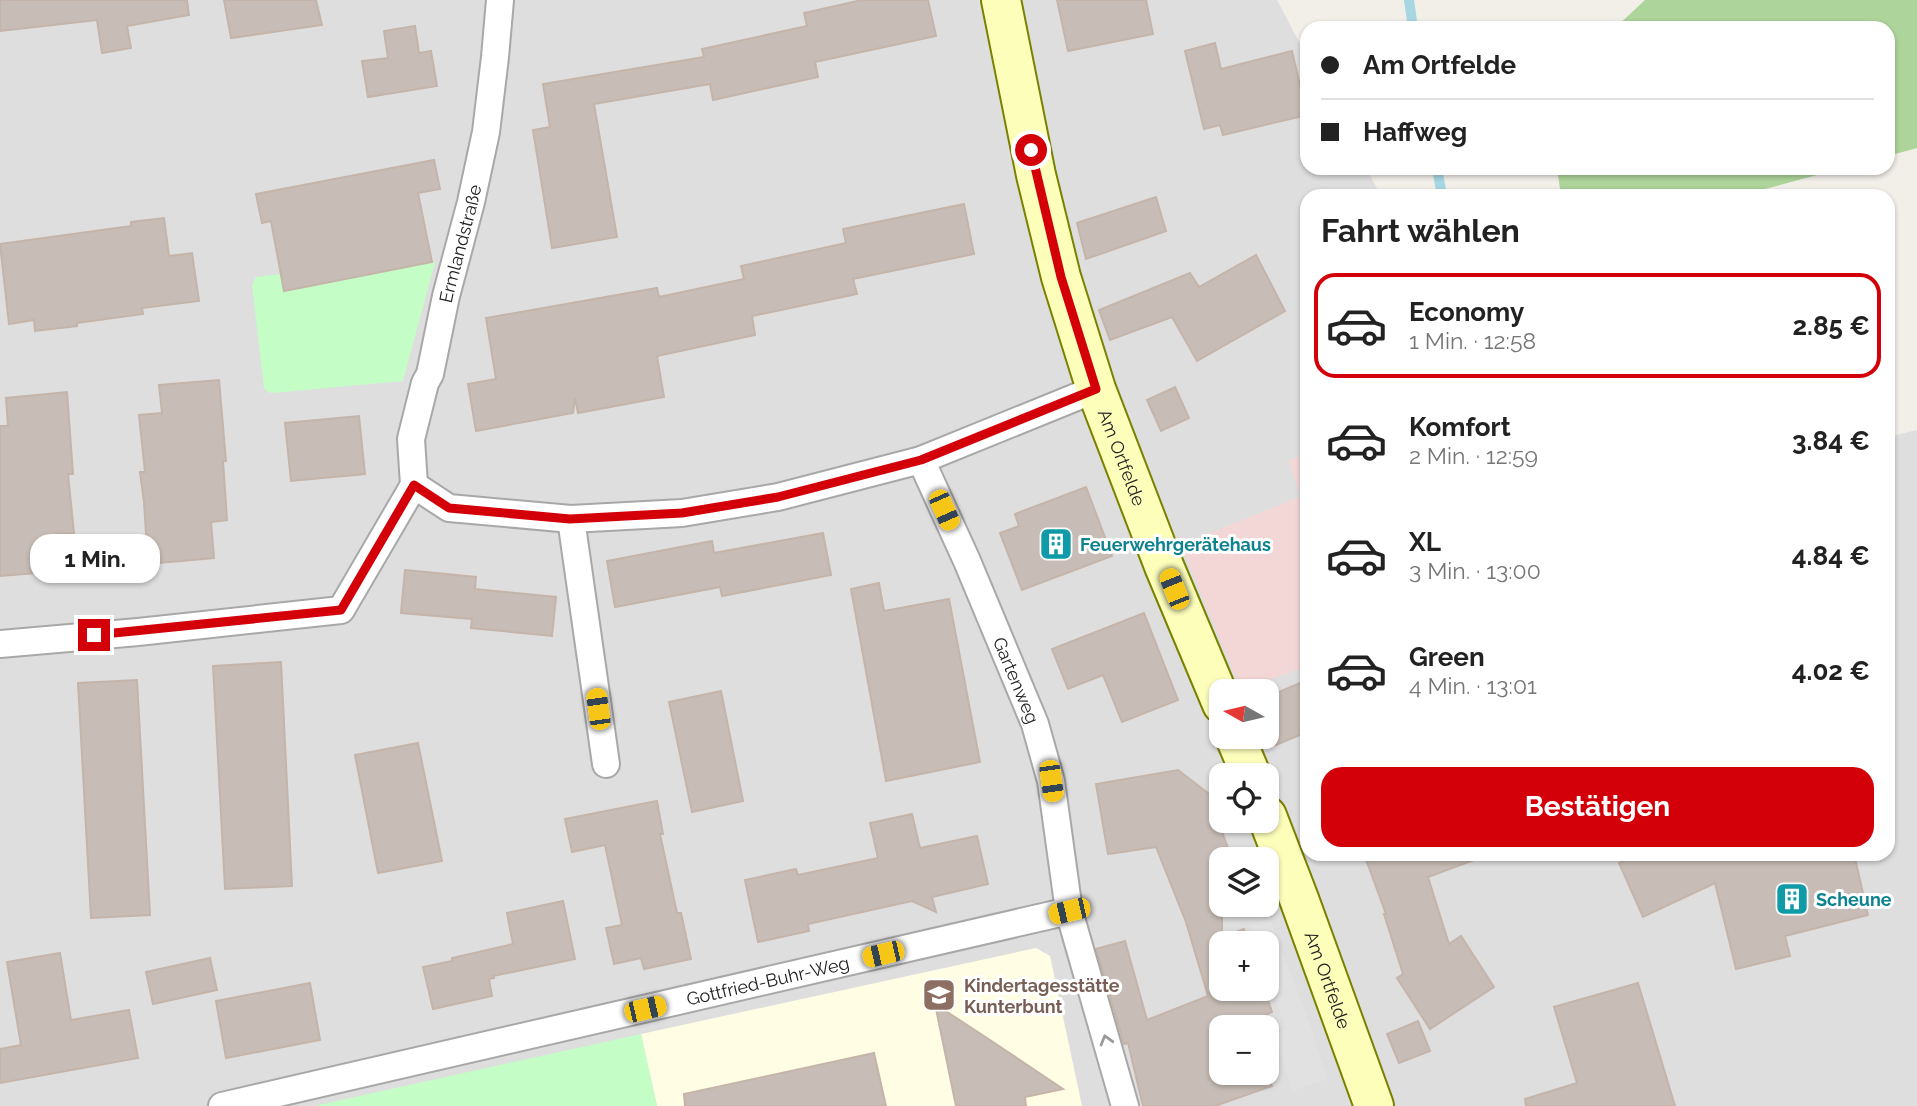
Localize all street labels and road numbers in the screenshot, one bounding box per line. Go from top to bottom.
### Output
street label: Ermlandstraße [434,182,485,304]
street label: Am Ortfelde [1094,406,1150,509]
street label: Gartenweg [989,634,1044,726]
street label: Am Ortfelde [1301,928,1356,1032]
street label: Gottfried-Buhr-Weg [684,951,851,1009]

